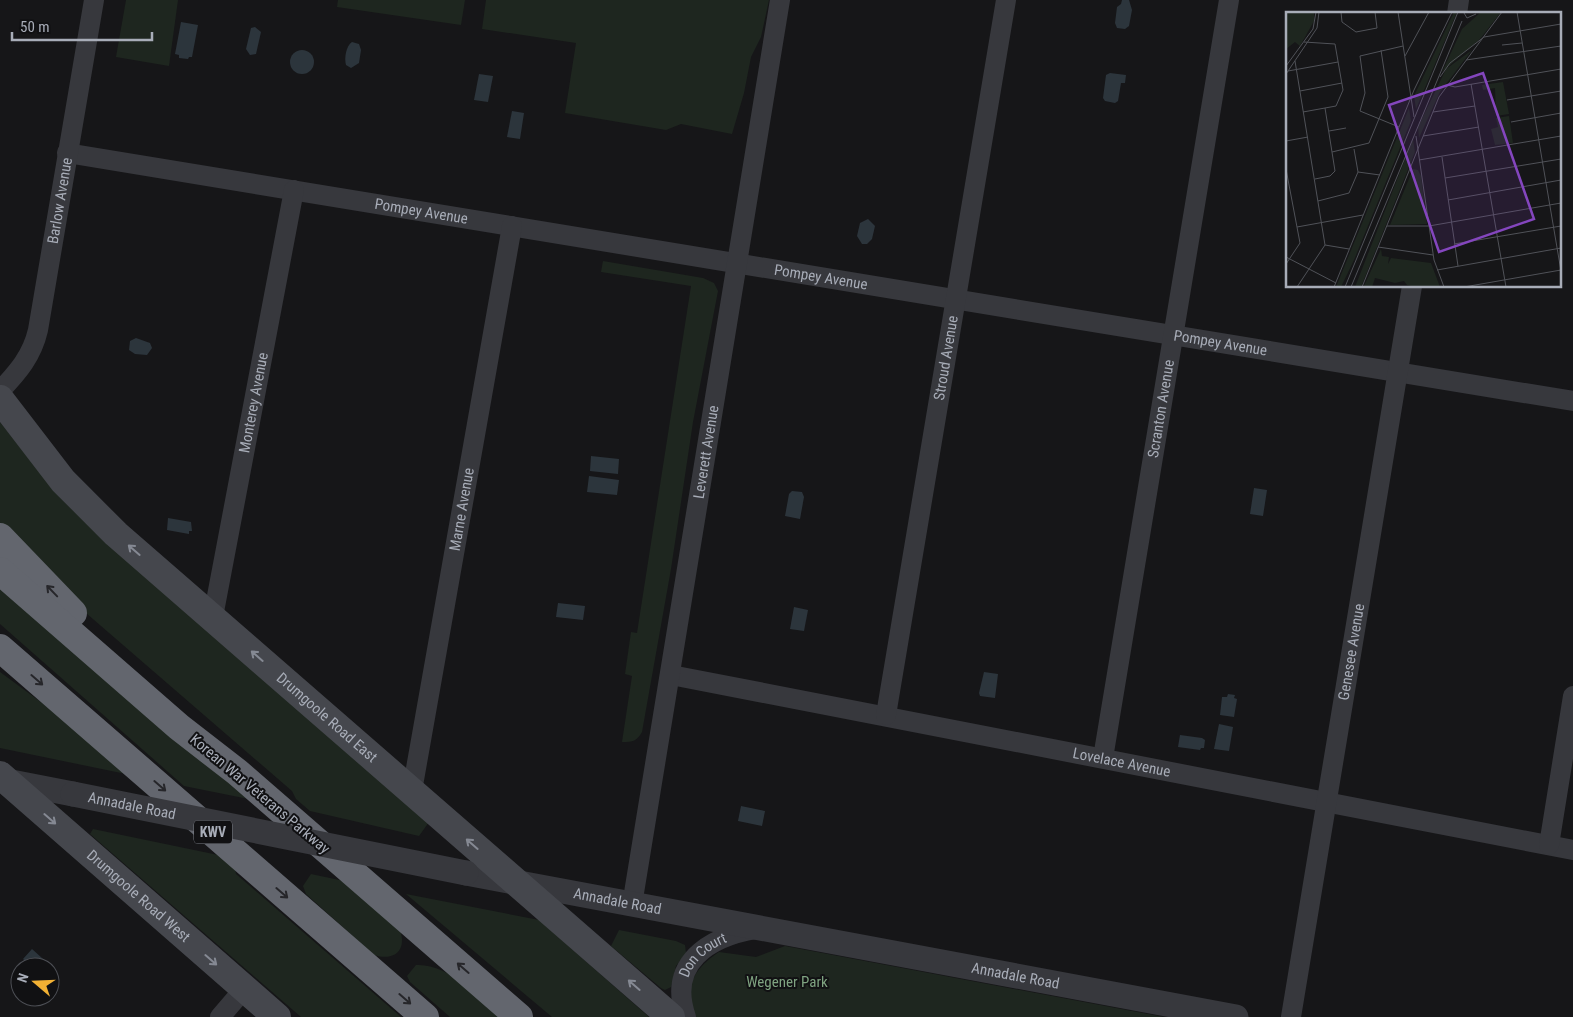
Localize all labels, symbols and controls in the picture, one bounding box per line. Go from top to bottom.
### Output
scale bar [12,10,152,42]
inset map [1286,12,1560,288]
text: 50 m [20,18,50,36]
street label: Barlow Avenue [44,156,76,245]
street label: Pompey Avenue [373,195,469,228]
street label: Pompey Avenue [773,261,869,294]
street label: Stroud Avenue [930,314,962,402]
street label: Pompey Avenue [1172,326,1268,359]
street label: Monterey Avenue [235,351,272,455]
street label: Scranton Avenue [1144,358,1178,459]
street label: Leverett Avenue [690,404,723,500]
street label: Marne Avenue [446,466,478,552]
one-way arrow [128,544,141,556]
one-way arrow [46,585,58,598]
street label: Genesee Avenue [1335,602,1368,702]
one-way arrow [251,650,264,662]
street label: Drumgoole Road East [273,669,381,766]
one-way arrow [30,674,43,685]
street label: Korean War Veterans Parkway [187,730,333,858]
street label: Lovelace Avenue [1071,744,1172,781]
one-way arrow [153,780,166,792]
street label: Annadale Road [86,788,177,823]
one-way arrow [43,813,56,824]
road number: KWV [194,820,232,844]
one-way arrow [465,838,478,850]
street label: Drumgoole Road West [83,846,194,946]
street label: Annadale Road [572,884,663,918]
one-way arrow [276,887,289,898]
street label: Don Court [675,929,729,980]
one-way arrow [205,954,218,966]
north arrow [10,957,60,1007]
street label: Annadale Road [970,959,1061,993]
one-way arrow [457,963,470,974]
text: N [14,971,32,984]
park label: Wegener Park [746,973,828,991]
one-way arrow [628,979,641,991]
one-way arrow [398,994,411,1005]

